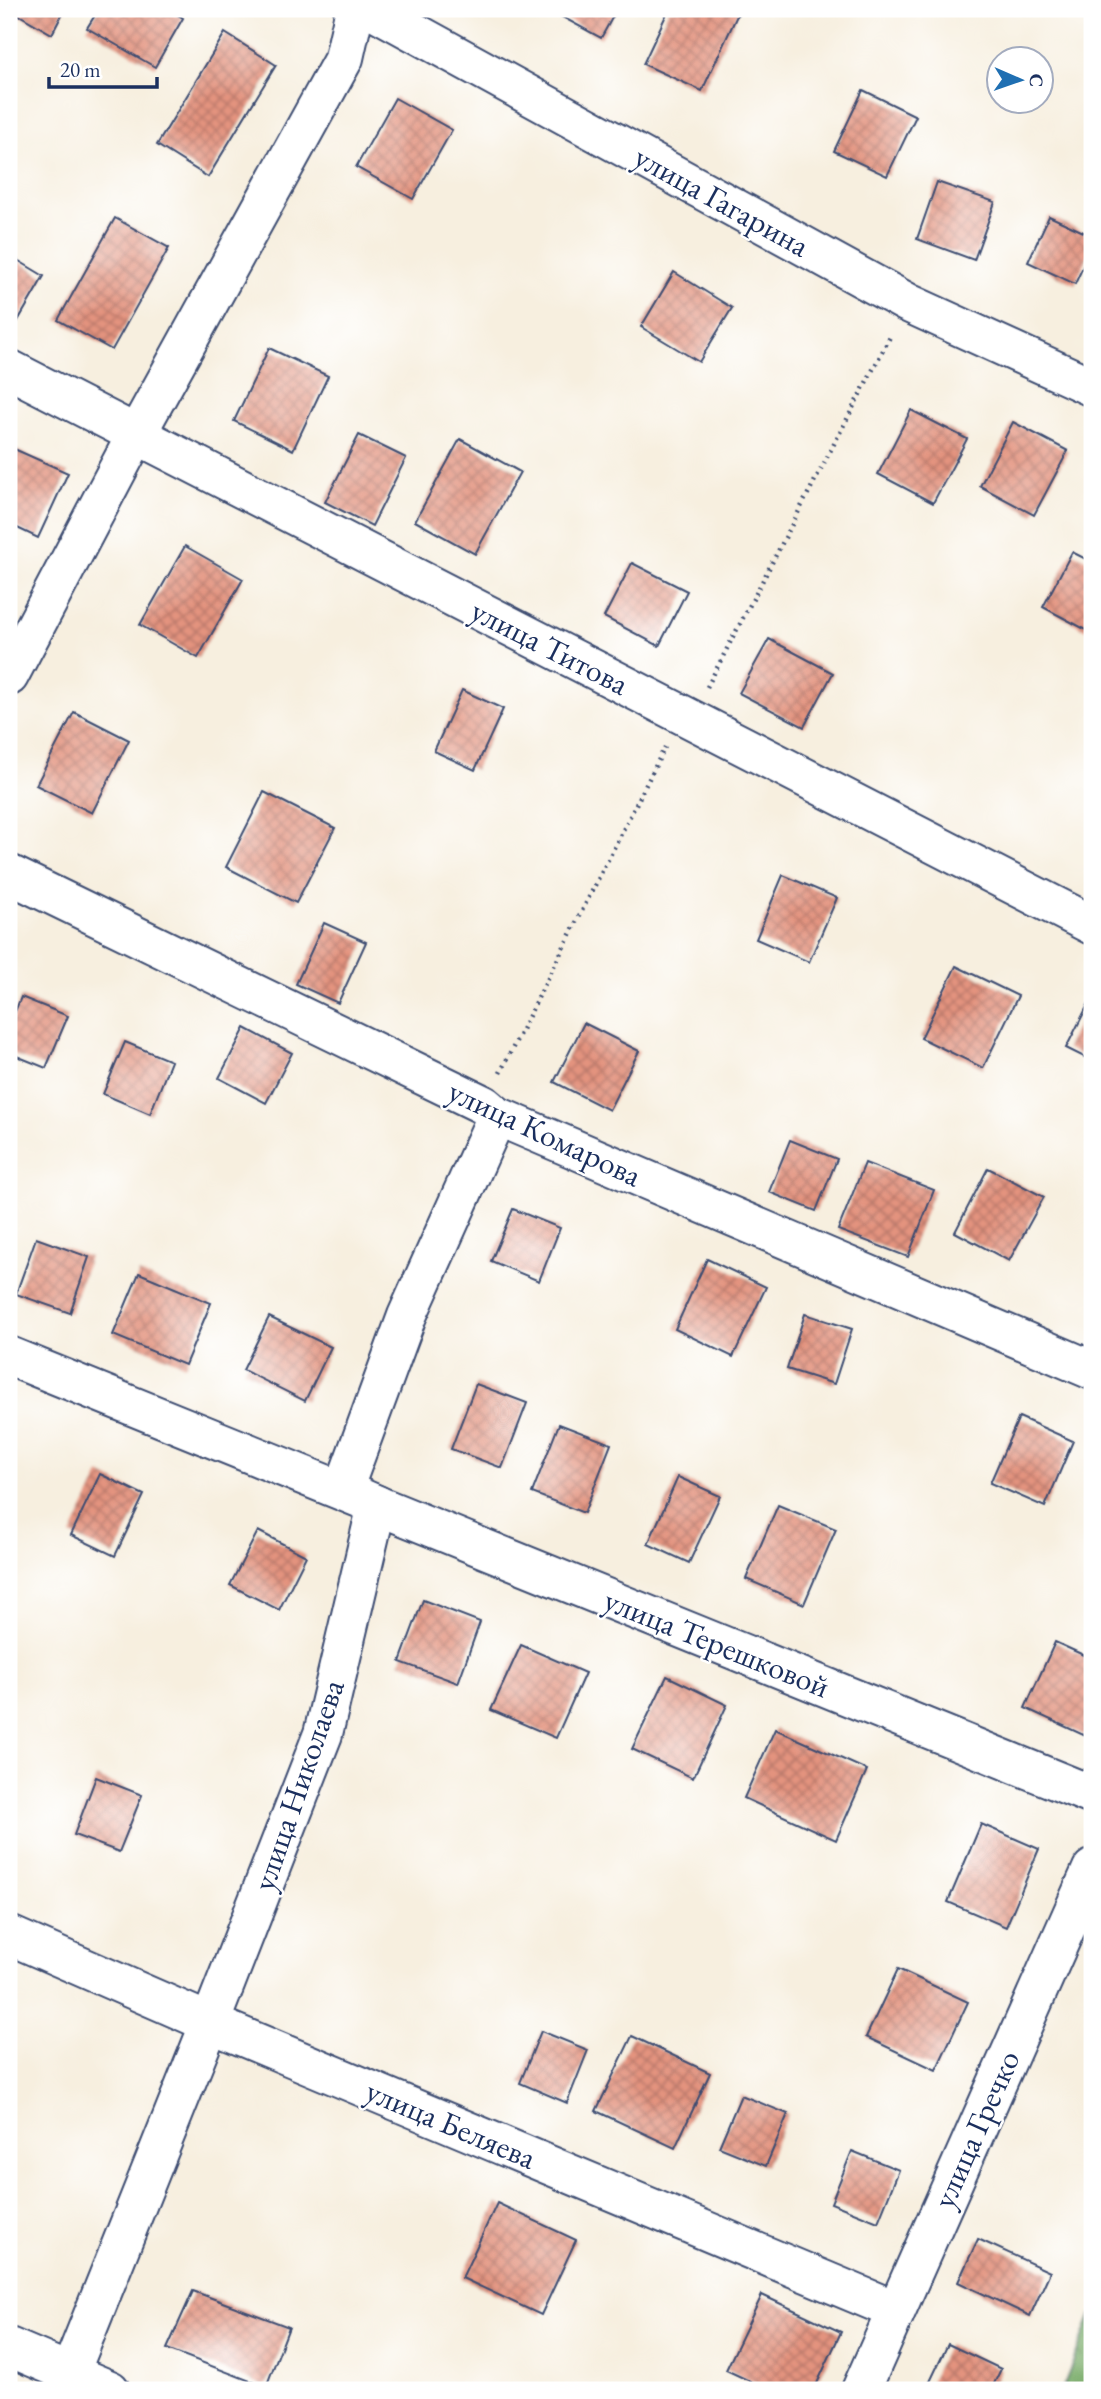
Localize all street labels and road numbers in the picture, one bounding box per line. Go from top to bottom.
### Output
street label: улица Гагарина [627,136,817,266]
street label: улица Титова [464,589,636,705]
street label: улица Комарова [442,1070,649,1196]
street label: улица Терешковой [598,1579,836,1707]
street label: улица Николаева [242,1674,354,1896]
street label: улица Гречко [923,2044,1029,2214]
street label: улица Беляева [360,2069,543,2179]

